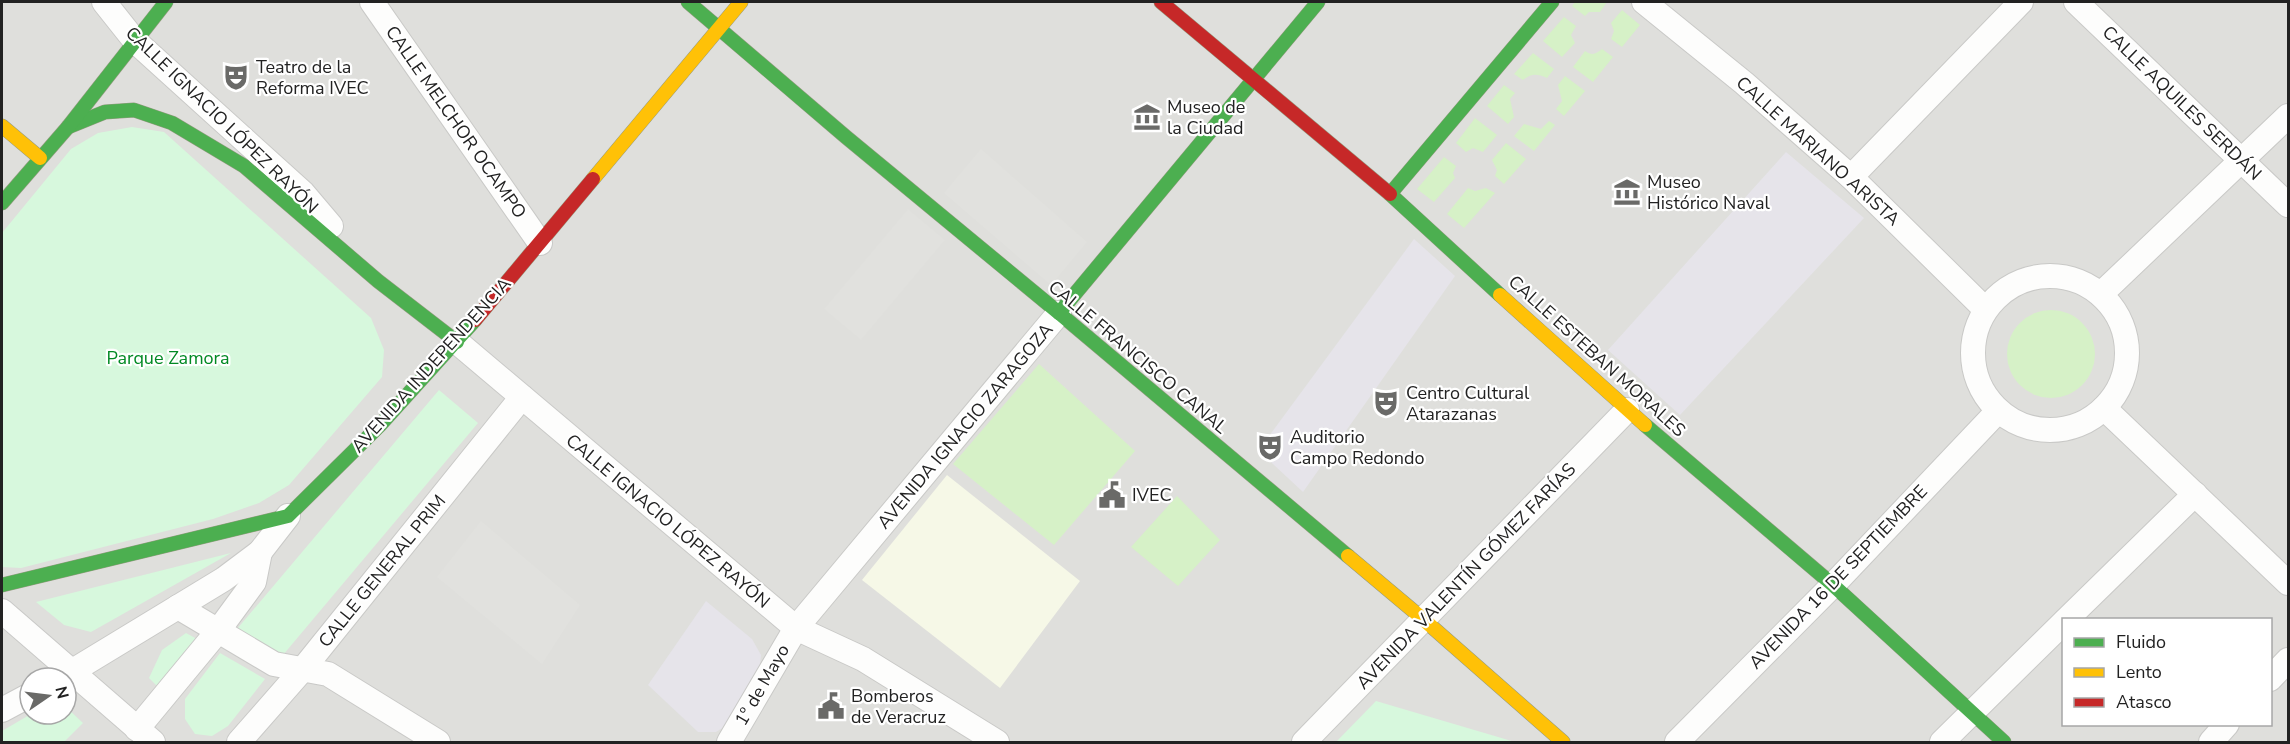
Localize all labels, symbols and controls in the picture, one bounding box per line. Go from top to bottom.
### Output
street label: CALLE AQUILES SERDÁN [2097,20,2267,186]
street label: CALLE IGNACIO LÓPEZ RAYÓN [120,21,324,219]
street label: CALLE MELCHOR OCAMPO [380,21,532,223]
place label: Teatro de la Reforma IVEC [256,55,369,100]
theatre icon: Teatro de la Reforma IVEC [221,62,251,92]
street label: CALLE MARIANO ARISTA [1731,71,1905,231]
place label: Museo de la Ciudad [1167,95,1245,140]
museum icon: Museo de la Ciudad [1132,102,1162,132]
place label: Museo Histórico Naval [1647,170,1770,215]
museum icon: Museo Histórico Naval [1612,177,1642,207]
street label: CALLE ESTEBAN MORALES [1503,270,1691,442]
street label: AVENIDA INDEPENDENCIA [346,272,516,458]
street label: CALLE FRANCISCO CANAL [1043,275,1233,439]
street label: AVENIDA IGNACIO ZARAGOZA [872,318,1058,534]
park label: Parque Zamora [107,346,229,370]
place label: Centro Cultural Atarazanas [1406,381,1530,426]
theatre icon: Centro Cultural Atarazanas [1371,388,1401,418]
place label: Auditorio Campo Redondo [1290,425,1425,470]
street label: CALLE IGNACIO LÓPEZ RAYÓN [561,428,775,614]
theatre icon: Auditorio Campo Redondo [1255,432,1285,462]
street label: AVENIDA VALENTÍN GÓMEZ FARÍAS [1351,458,1581,694]
public building icon: IVEC [1097,480,1127,510]
street label: AVENIDA 16 DE SEPTIEMBRE [1744,480,1932,674]
place label: IVEC [1132,483,1172,507]
street label: CALLE GENERAL PRIM [313,490,451,652]
legend [2062,618,2272,726]
text: Fluido [2116,630,2166,654]
street label: 1º de Mayo [729,640,795,730]
text: Lento [2116,660,2162,684]
north arrow [18,666,78,726]
text: N [49,684,74,701]
place label: Bomberos de Veracruz [851,684,946,729]
text: Atasco [2116,690,2172,714]
public building icon: Bomberos de Veracruz [816,691,846,721]

